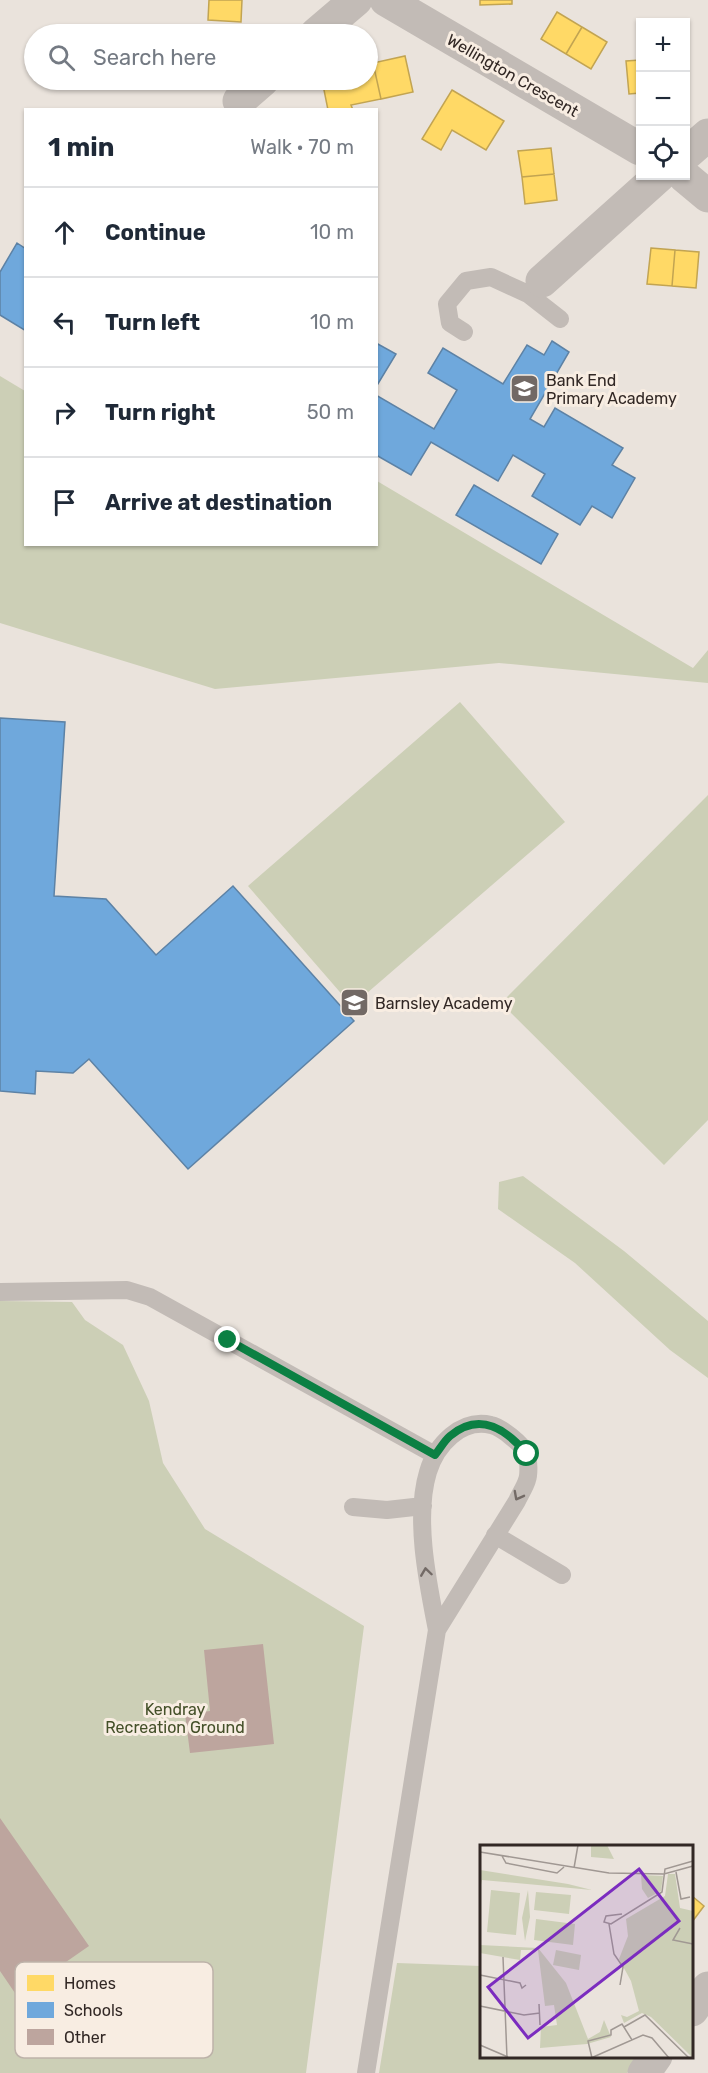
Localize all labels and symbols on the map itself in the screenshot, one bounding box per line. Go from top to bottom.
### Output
street label: Wellington Crescent [444,30,582,121]
place label: Bank End Primary Academy [546,371,677,408]
school or university icon: Bank End Primary Academy [509,373,541,405]
school or university icon: Barnsley Academy [338,987,370,1019]
place label: Barnsley Academy [375,994,513,1013]
route end [214,1326,240,1352]
route start [513,1440,539,1466]
one-way arrow [514,1490,525,1500]
one-way arrow [421,1568,433,1577]
park label: Kendray Recreation Ground [105,1700,245,1737]
inset map [480,1845,693,2058]
legend [15,1962,213,2058]
text: Homes [64,1974,116,1993]
text: Schools [64,2001,123,2020]
text: Other [64,2028,106,2047]

